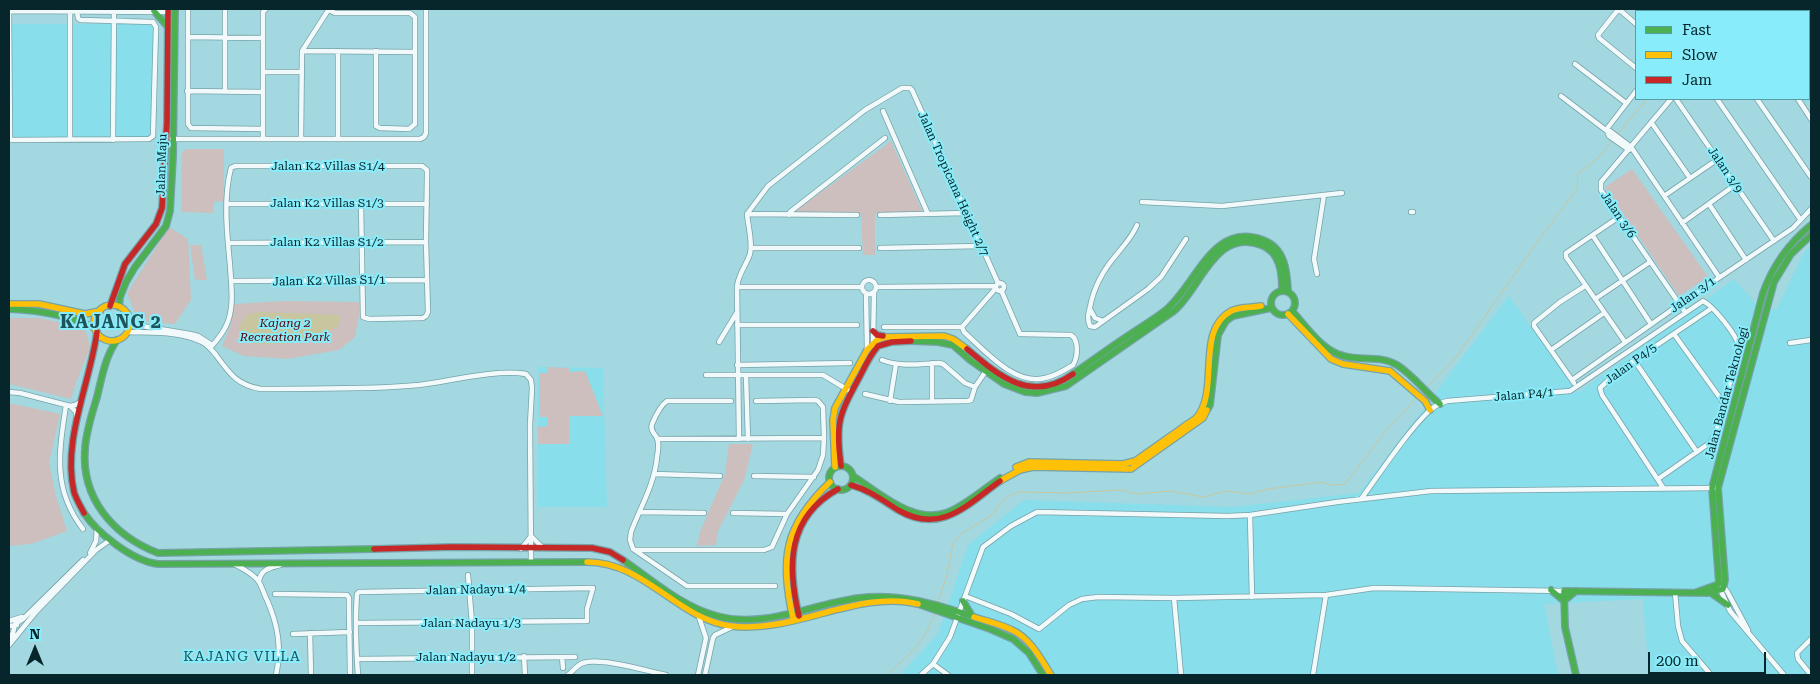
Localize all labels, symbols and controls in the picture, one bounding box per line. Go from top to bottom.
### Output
legend [1635,10,1810,100]
text: Fast [1682,21,1711,39]
text: Slow [1682,46,1717,64]
text: Jam [1682,71,1712,89]
street label: Jalan Tropicana Height 2/7 [914,109,992,259]
street label: Jalan Maju [154,133,170,197]
street label: Jalan 3/9 [1704,144,1746,196]
street label: Jalan K2 Villas S1/4 [271,159,385,173]
street label: Jalan 3/6 [1597,189,1639,241]
street label: Jalan K2 Villas S1/3 [270,196,384,210]
street label: Jalan K2 Villas S1/2 [270,235,384,249]
street label: Jalan K2 Villas S1/1 [272,273,386,289]
street label: Jalan 3/1 [1667,274,1719,316]
district label: KAJANG 2 [59,312,163,334]
park label: Kajang 2 Recreation Park [240,316,330,344]
street label: Jalan Bandar Teknologi [1702,325,1752,461]
street label: Jalan P4/5 [1602,340,1660,388]
street label: Jalan P4/1 [1493,385,1555,405]
street label: Jalan Nadayu 1/4 [426,582,526,598]
street label: Jalan Nadayu 1/3 [421,616,521,630]
north arrow [10,624,60,674]
text: N [30,626,40,642]
scale bar [1650,642,1768,674]
district label: KAJANG VILLA [182,649,302,665]
street label: Jalan Nadayu 1/2 [416,650,516,664]
text: 200 m [1656,652,1699,670]

